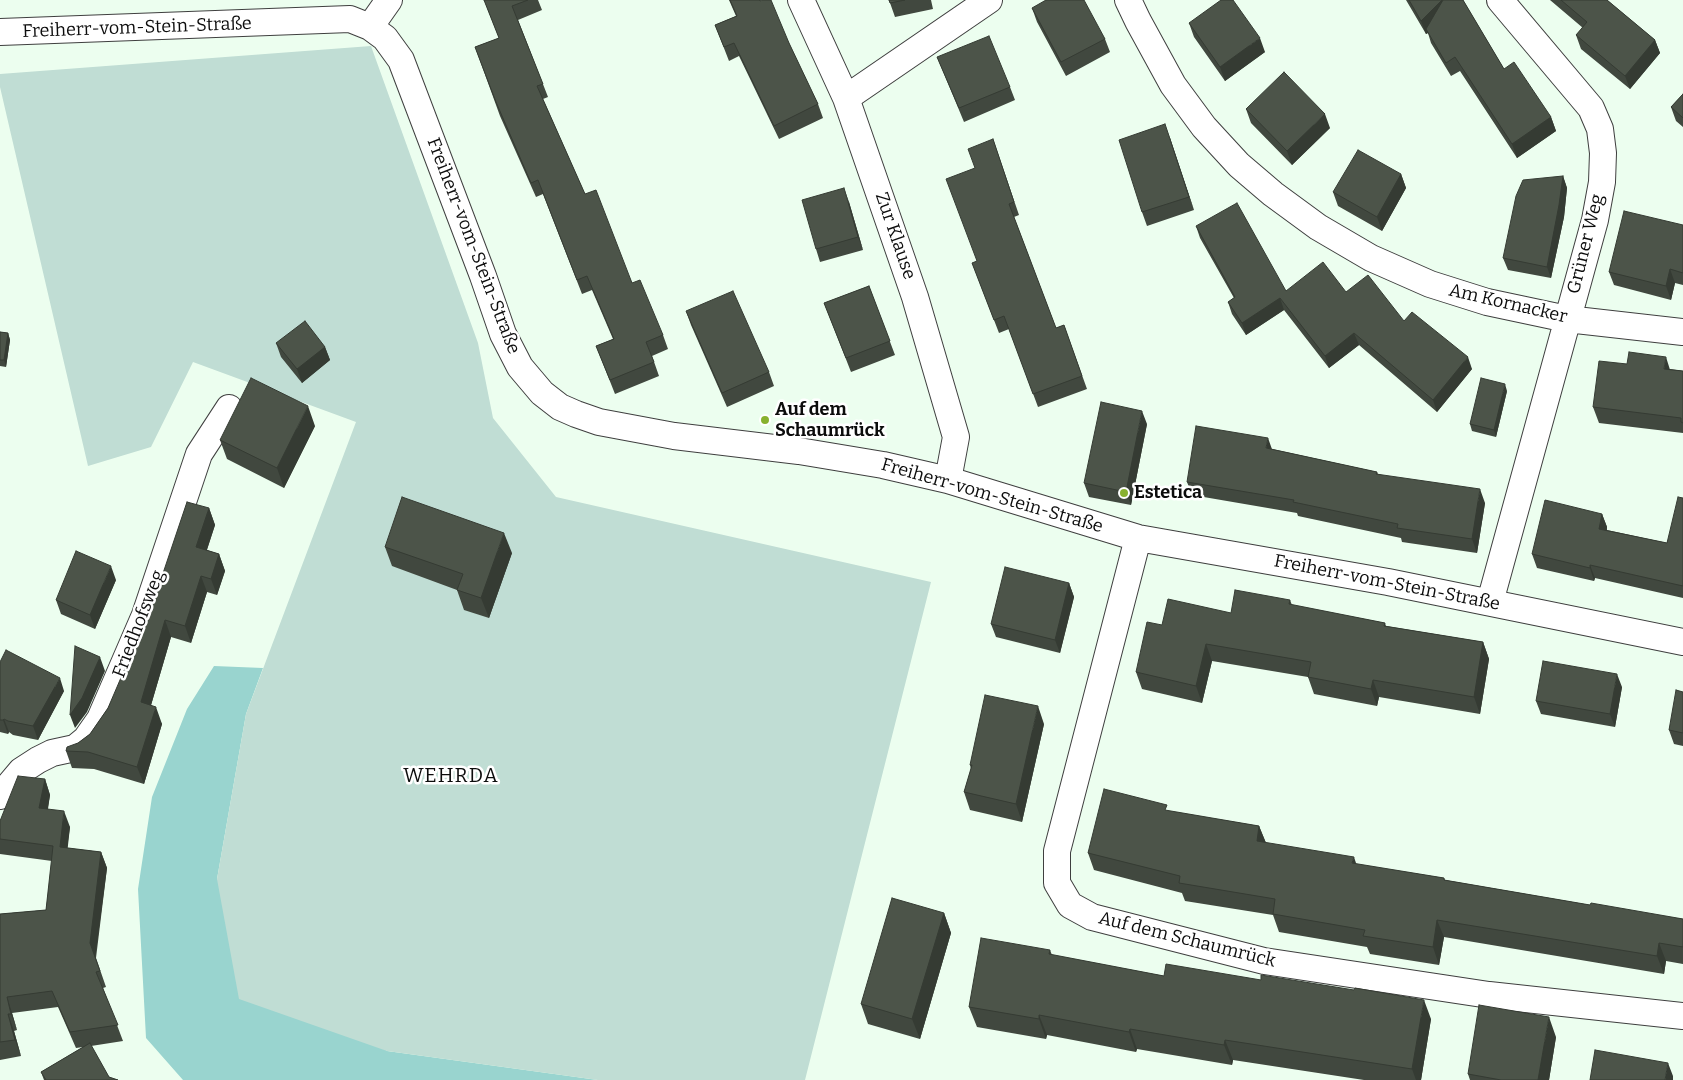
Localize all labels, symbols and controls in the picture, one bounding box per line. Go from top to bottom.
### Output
street label: Freiherr-vom-Stein-Straße [22,13,252,43]
street label: Freiherr-vom-Stein-Straße [422,135,524,357]
street label: Zur Klause [870,190,920,282]
street label: Grüner Weg [1563,192,1609,296]
street label: Am Kornacker [1447,280,1569,328]
place label: Auf dem Schaumrück [775,399,885,442]
marker: Auf dem Schaumrück [759,414,771,426]
street label: Freiherr-vom-Stein-Straße [879,454,1105,538]
place label: Estetica [1134,482,1202,504]
marker: Estetica [1118,487,1130,499]
street label: Freiherr-vom-Stein-Straße [1272,550,1502,616]
street label: Friedhofsweg [109,567,169,681]
district label: WEHRDA [403,764,499,788]
street label: Auf dem Schaumrück [1096,908,1278,972]

